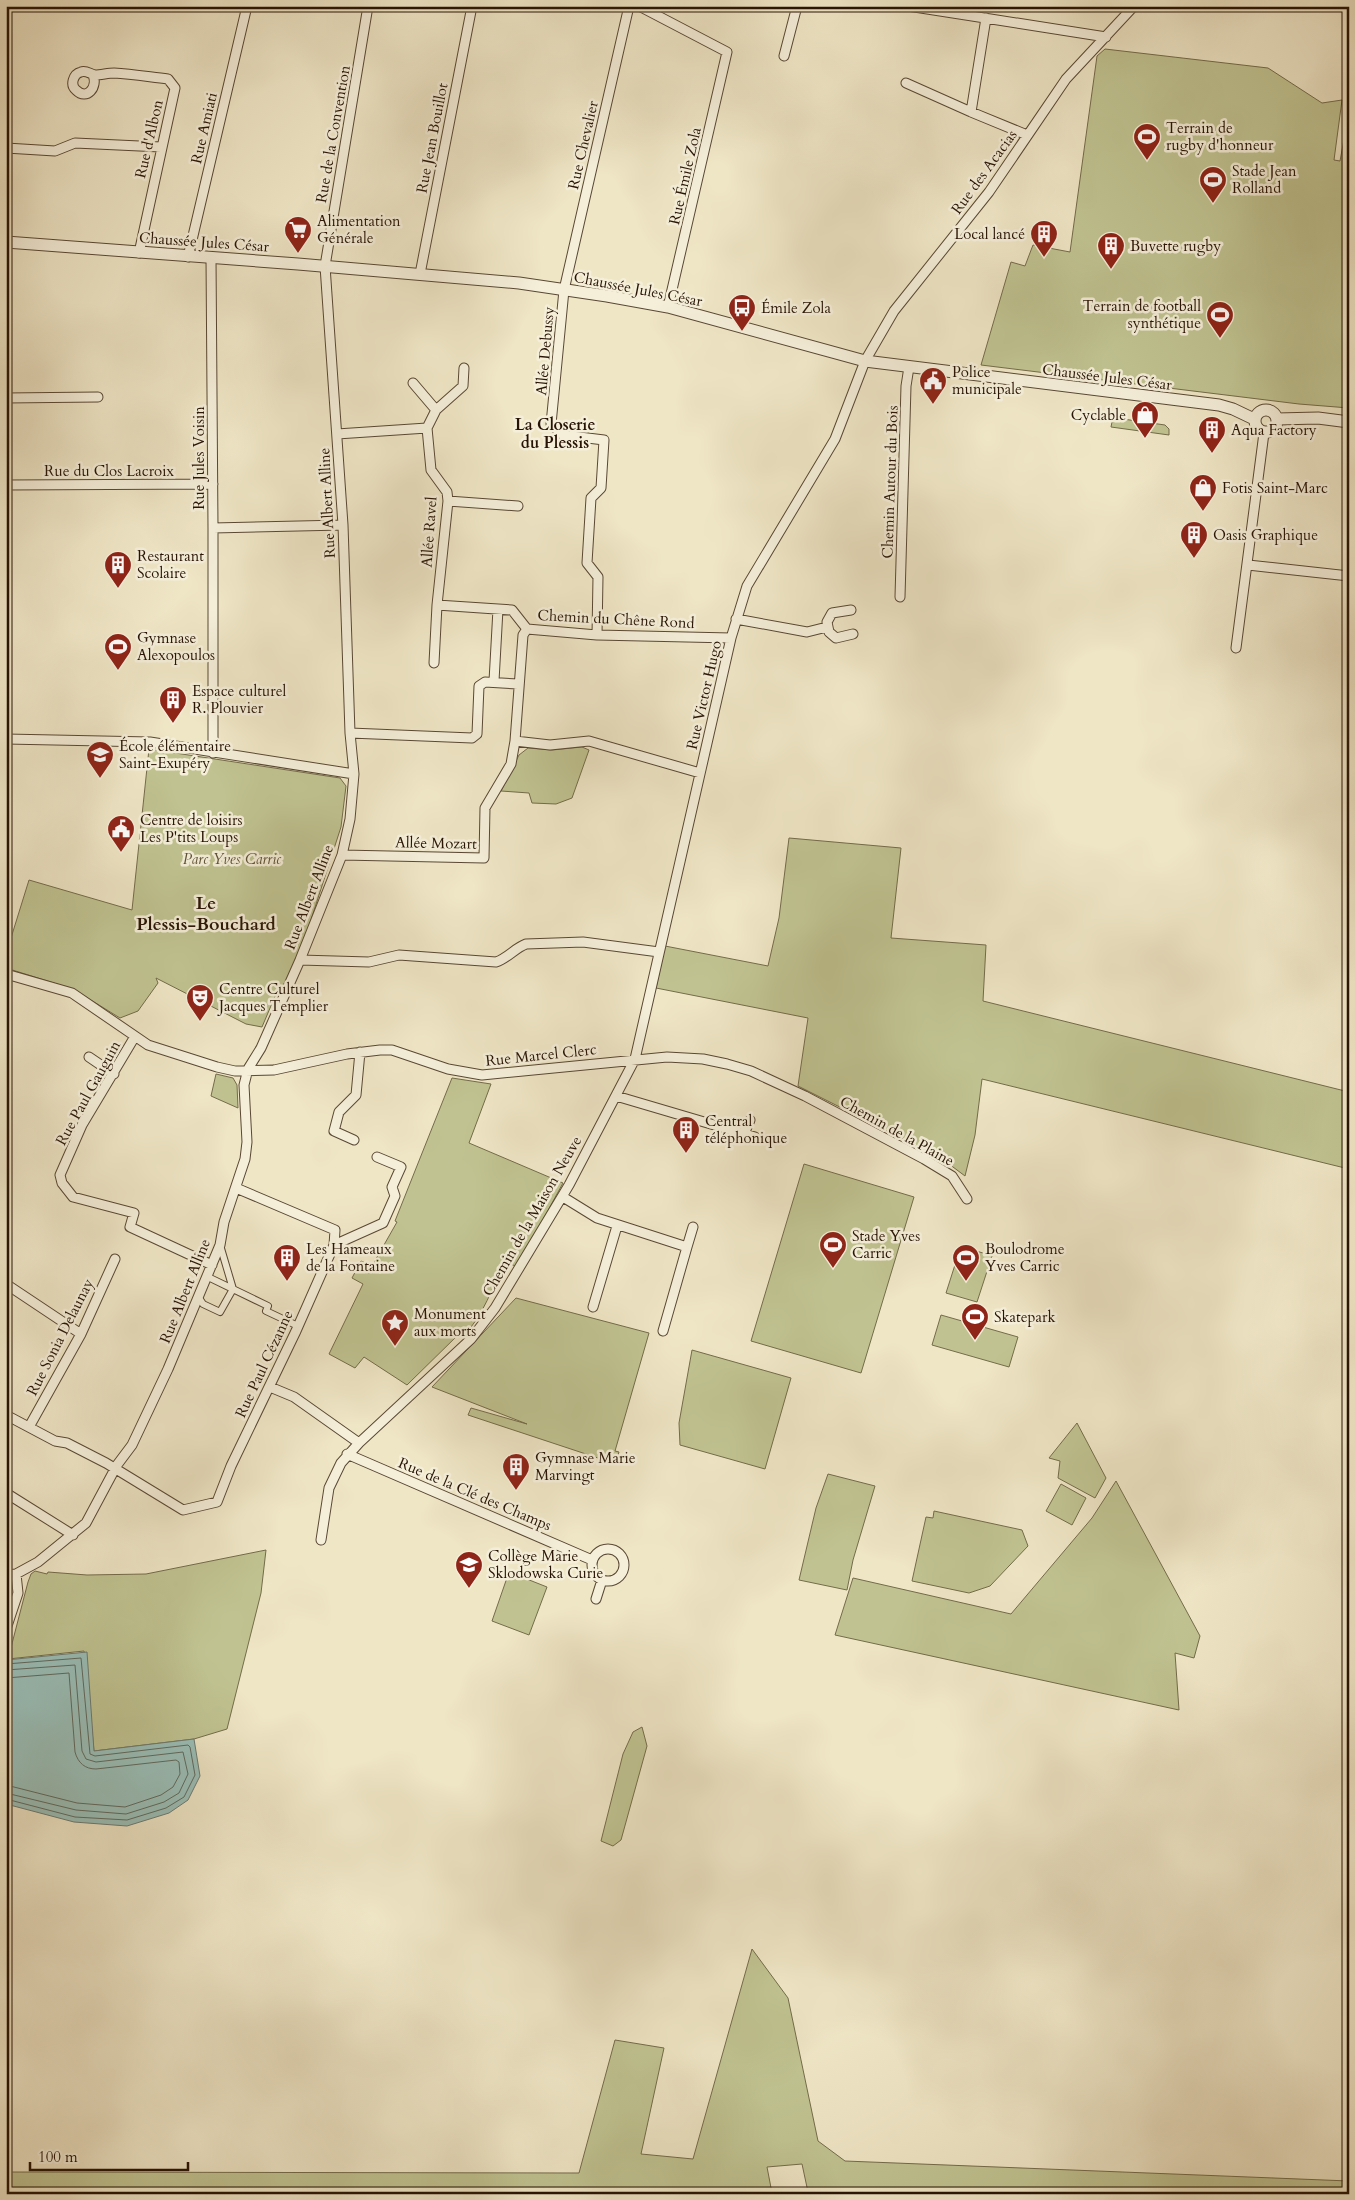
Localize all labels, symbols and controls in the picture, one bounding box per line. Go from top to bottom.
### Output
street label: Rue de la Convention [311,63,355,204]
street label: Rue Jean Bouillot [412,81,453,195]
street label: Rue Amiati [186,90,222,166]
street label: Rue d'Albon [130,97,168,180]
street label: Rue Chevalier [563,98,603,191]
place label: Terrain de rugby d'honneur [1166,118,1274,155]
sports icon: Terrain de rugby d'honneur [1132,122,1162,161]
street label: Rue Émile Zola [664,125,706,227]
street label: Rue des Acacias [947,126,1021,218]
place label: Stade Jean Rolland [1232,161,1297,198]
sports icon: Stade Jean Rolland [1198,165,1228,204]
place label: Alimentation Générale [317,211,401,248]
supermarket icon: Alimentation Générale [283,215,313,254]
building icon: Local lancé [1029,219,1059,258]
place label: Local lancé [954,224,1025,244]
street label: Chaussée Jules César [138,227,270,257]
building icon: Buvette rugby [1096,231,1126,270]
place label: Buvette rugby [1130,236,1221,256]
street label: Chaussée Jules César [572,267,704,311]
bus stop icon: Émile Zola [727,293,757,332]
place label: Terrain de football synthétique [1082,296,1201,333]
place label: Émile Zola [761,298,831,318]
sports icon: Terrain de football synthétique [1205,300,1235,339]
street label: Allée Debussy [531,306,559,396]
street label: Chaussée Jules César [1041,359,1173,395]
place label: Police municipale [952,362,1022,399]
public building icon: Police municipale [918,366,948,405]
shop icon: Cyclable [1130,400,1160,439]
street label: Chemin Autour du Bois [877,405,903,559]
place label: Cyclable [1071,405,1126,425]
street label: Rue Jules Voisin [189,406,209,510]
district label: La Closerie du Plessis [515,414,595,454]
building icon: Aqua Factory [1197,415,1227,454]
place label: Aqua Factory [1231,420,1317,440]
street label: Rue Albert Alline [314,447,340,559]
street label: Rue du Clos Lacroix [44,461,174,481]
shop icon: Fotis Saint-Marc [1188,473,1218,512]
place label: Fotis Saint-Marc [1222,478,1328,498]
street label: Allée Ravel [417,496,441,568]
building icon: Oasis Graphique [1179,520,1209,559]
place label: Oasis Graphique [1213,525,1318,545]
place label: Restaurant Scolaire [137,546,204,583]
building icon: Restaurant Scolaire [103,550,133,589]
street label: Chemin du Chêne Rond [537,605,695,633]
place label: Gymnase Alexopoulos [137,628,215,665]
sports icon: Gymnase Alexopoulos [103,632,133,671]
street label: Rue Victor Hugo [682,639,726,751]
place label: Espace culturel R. Plouvier [192,681,287,718]
building icon: Espace culturel R. Plouvier [158,685,188,724]
place label: École élémentaire Saint-Exupéry [119,736,231,773]
school or university icon: École élémentaire Saint-Exupéry [85,740,115,779]
place label: Centre de loisirs Les P'tits Loups [140,810,243,847]
public building icon: Centre de loisirs Les P'tits Loups [106,814,136,853]
street label: Allée Mozart [395,832,477,854]
street label: Rue Albert Alline [280,841,338,952]
park label: Parc Yves Carric [183,849,281,869]
district label: Le Plessis-Bouchard [136,891,277,937]
place label: Centre Culturel Jacques Templier [217,979,329,1016]
theatre icon: Centre Culturel Jacques Templier [185,983,215,1022]
street label: Rue Paul Gauguin [51,1037,125,1149]
street label: Rue Marcel Clerc [485,1039,598,1071]
street label: Chemin de la Plaine [836,1091,958,1171]
place label: Central téléphonique [705,1111,788,1148]
building icon: Central téléphonique [671,1115,701,1154]
street label: Chemin de la Maison Neuve [478,1132,586,1300]
place label: Stade Yves Carric [852,1226,920,1263]
sports icon: Stade Yves Carric [818,1230,848,1269]
street label: Rue Albert Alline [155,1236,215,1346]
place label: Les Hameaux de la Fontaine [306,1239,395,1276]
place label: Boulodrome Yves Carric [985,1239,1065,1276]
building icon: Les Hameaux de la Fontaine [272,1243,302,1282]
sports icon: Boulodrome Yves Carric [951,1243,981,1282]
street label: Rue Sonia Delaunay [22,1275,98,1399]
sports icon: Skatepark [960,1302,990,1341]
place label: Monument aux morts [414,1304,486,1341]
street label: Rue Paul Cézanne [230,1307,298,1421]
place label: Skatepark [994,1307,1056,1327]
place icon: Monument aux morts [380,1308,410,1347]
place label: Gymnase Marie Marvingt [535,1448,636,1485]
building icon: Gymnase Marie Marvingt [501,1452,531,1491]
street label: Rue de la Clé des Champs [395,1453,555,1535]
place label: Collège Marie Sklodowska Curie [488,1546,604,1583]
school or university icon: Collège Marie Sklodowska Curie [454,1550,484,1589]
scale bar [30,2140,188,2172]
text: 100 m [38,2147,78,2167]

